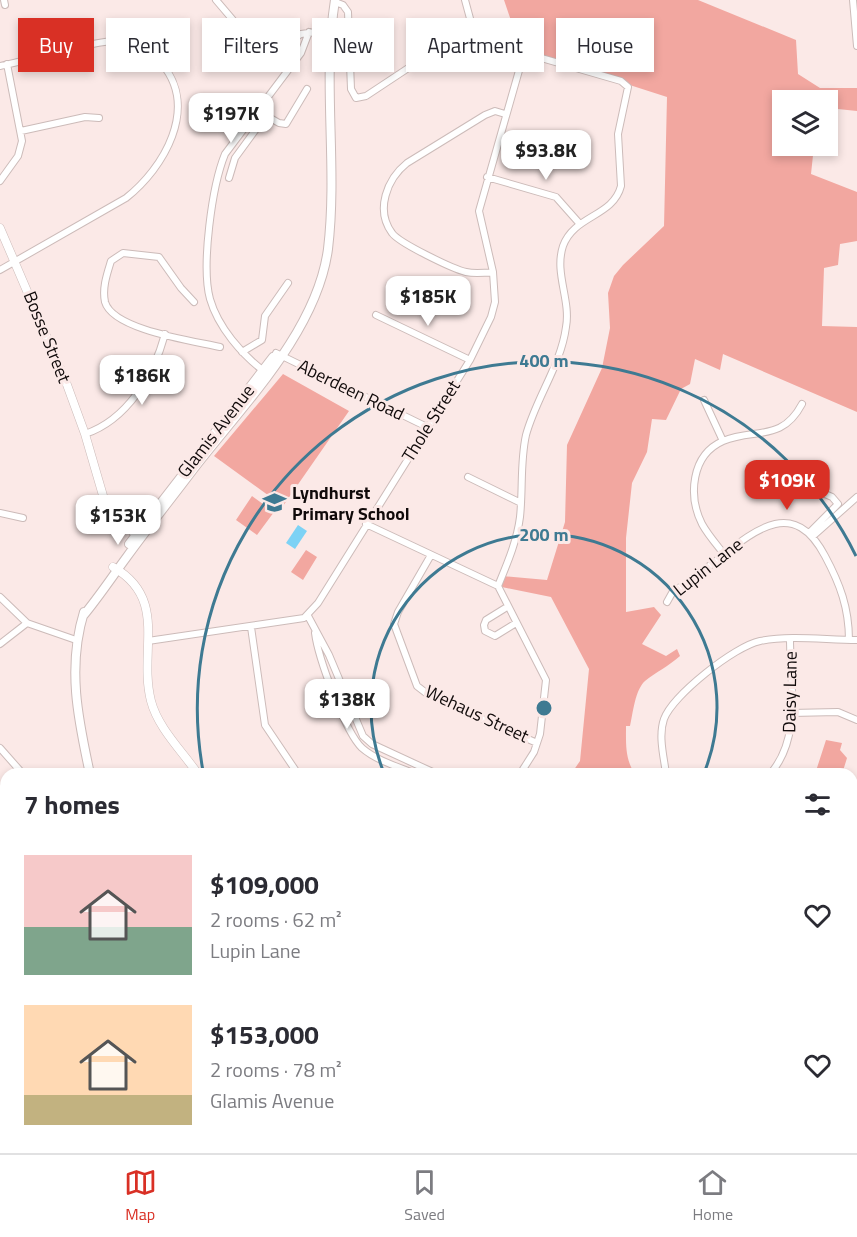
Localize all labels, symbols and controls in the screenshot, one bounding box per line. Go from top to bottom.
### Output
chip: Buy [18,18,94,72]
chip: Rent [106,18,190,72]
chip: Filters [202,18,300,72]
chip: New [312,18,394,72]
chip: Apartment [406,18,544,72]
chip: House [556,18,654,72]
map controls [772,90,838,156]
button: layers [772,90,838,156]
pin: $197K [189,93,273,144]
text: $197K [203,97,259,128]
pin: $93.8K [497,130,595,181]
text: $93.8K [515,134,577,165]
pin: $185K [386,276,470,327]
text: $185K [400,280,456,311]
street label: Bosse Street [17,287,78,387]
text: 400 m [519,347,569,374]
street label: Aberdeen Road [293,352,409,427]
pin: $186K [100,355,184,406]
text: $186K [114,359,170,390]
street label: Thole Street [395,374,467,467]
street label: Glamis Avenue [171,378,261,483]
pin: $109K [745,460,829,511]
text: $109K [759,464,815,495]
place label: Lyndhurst Primary School [292,479,410,527]
school or university icon: Lyndhurst Primary School [261,490,287,516]
pin: $153K [76,495,160,546]
text: $153K [90,499,146,530]
text: 200 m [519,521,569,548]
street label: Lupin Lane [667,531,748,602]
street label: Daisy Lane [775,651,804,733]
street label: Wehaus Street [421,678,534,750]
pin: $138K [305,679,389,730]
text: $138K [319,683,375,714]
centre of rings [534,698,554,718]
text: 7 homes [24,785,120,824]
icon: filters [801,788,834,821]
text: $109,000 [210,865,319,904]
icon: home [72,879,144,951]
icon: heart [801,899,834,932]
text: 2 rooms · 62 m² [210,904,342,935]
text: Lupin Lane [210,935,301,966]
text: $153,000 [210,1015,319,1054]
icon: home [72,1029,144,1101]
icon: heart [801,1049,834,1082]
text: 2 rooms · 78 m² [210,1054,342,1085]
text: Glamis Avenue [210,1085,334,1116]
tab: Map [124,1166,157,1226]
tab: Saved [404,1166,445,1226]
tab: Home [693,1166,733,1226]

